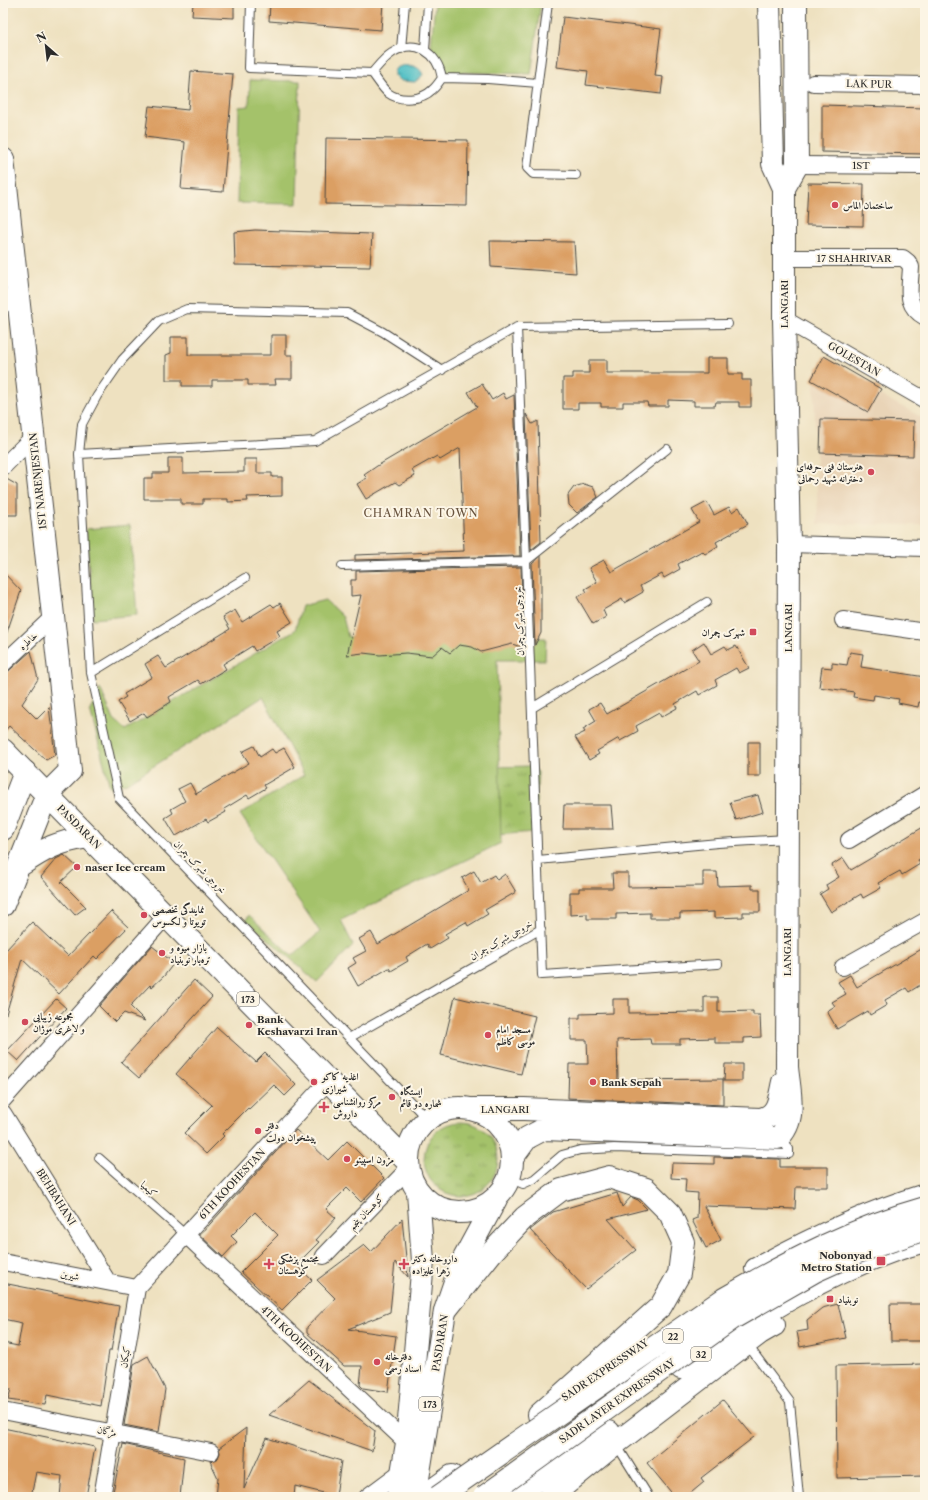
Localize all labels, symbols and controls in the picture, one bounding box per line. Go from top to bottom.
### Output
north arrow [26,26,66,66]
text: N [34,29,49,46]
street label: LAK PUR [846,77,893,91]
street label: 1ST [852,159,870,172]
place label: ساختمان الماس [843,199,893,212]
marker: ساختمان الماس [830,200,840,210]
street label: 17 SHAHRIVAR [817,252,892,265]
street label: LANGARI [778,280,791,328]
street label: GOLESTAN [826,339,882,379]
street label: 1ST NARENJESTAN [26,432,50,530]
place label: هنرستان فنی حرفه‌ای دخترانه شهید رحمانی [796,460,863,485]
marker: هنرستان فنی حرفه‌ای دخترانه شهید رحمانی [866,467,876,477]
district label: CHAMRAN TOWN [363,506,479,520]
street label: خروجی شهرک چمران [511,586,527,656]
street label: LANGARI [782,604,795,652]
place label: شهرک چمران [702,626,746,639]
marker: شهرک چمران [748,627,758,637]
street label: خاطره [16,629,40,653]
street label: PASDARAN [54,802,104,852]
street label: خروجی شهرک چمران [171,837,229,897]
place label: naser Ice cream [85,861,166,874]
marker: naser Ice cream [72,862,82,872]
place label: نمایندگی تخصصی تویوتا و لکسوس [152,902,207,928]
marker: نمایندگی تخصصی تویوتا و لکسوس [139,910,149,920]
street label: خروجی شهرک چمران [468,917,535,963]
street label: LANGARI [781,928,794,976]
place label: بازار میوه و تره‌بار نوبنیاد [169,941,211,966]
marker: بازار میوه و تره‌بار نوبنیاد [157,948,167,958]
road number: 173 [237,992,259,1006]
place label: مجموعه زیبایی و لاغری موژان [32,1010,85,1036]
place label: Bank Keshavarzi Iran [257,1013,338,1038]
marker: مجموعه زیبایی و لاغری موژان [20,1017,30,1027]
marker: Bank Keshavarzi Iran [244,1020,254,1030]
place label: مسجد امام موسی کاظم [496,1023,535,1051]
marker: مسجد امام موسی کاظم [483,1030,493,1040]
place label: اغذیه کاکو شیرازی [321,1070,359,1095]
place label: Bank Sepah [601,1076,662,1089]
marker: اغذیه کاکو شیرازی [309,1077,319,1087]
marker: Bank Sepah [588,1077,598,1087]
place label: ایستگاه شماره دو قائم [400,1085,442,1113]
marker: ایستگاه شماره دو قائم [387,1092,397,1102]
place label: مرکز روانشناسی داروش [333,1095,381,1120]
marker: مرکز روانشناسی داروش [318,1101,330,1113]
street label: LANGARI [481,1103,529,1116]
place label: دفتر پیشخوان دولت [265,1119,316,1145]
marker: دفتر پیشخوان دولت [253,1126,263,1136]
street label: 6TH KOOHESTAN [196,1146,268,1222]
place label: مزون اسپینو [354,1153,395,1167]
marker: مزون اسپینو [342,1154,352,1164]
street label: BEHBAHANI [33,1166,79,1228]
street label: کیمیا [138,1178,160,1200]
street label: کوهستان پنجم [346,1191,389,1235]
place label: Nobonyad Metro Station [801,1249,872,1274]
place label: مجتمع پزشکی کوهستان [278,1252,320,1277]
place label: داروخانه دکتر زهرا علیزاده [411,1252,458,1277]
marker: Nobonyad Metro Station [875,1255,887,1267]
marker: مجتمع پزشکی کوهستان [263,1258,275,1270]
marker: داروخانه دکتر زهرا علیزاده [399,1259,409,1269]
street label: شیرین [59,1267,81,1283]
place label: نوبنیاد [838,1293,858,1306]
marker: نوبنیاد [825,1294,835,1304]
street label: 4TH KOOHESTAN [258,1303,334,1375]
street label: PASDARAN [429,1314,451,1372]
road number: 22 [663,1329,683,1343]
street label: SADR EXPRESSWAY [559,1336,652,1404]
street label: کبکان [117,1345,133,1369]
road number: 32 [691,1347,711,1361]
place label: دفترخانه اسناد رسمی [385,1350,421,1376]
street label: SADR LAYER EXPRESSWAY [556,1355,678,1446]
marker: دفترخانه اسناد رسمی [372,1357,382,1367]
road number: 173 [419,1397,441,1411]
street label: مژگان [96,1423,118,1440]

